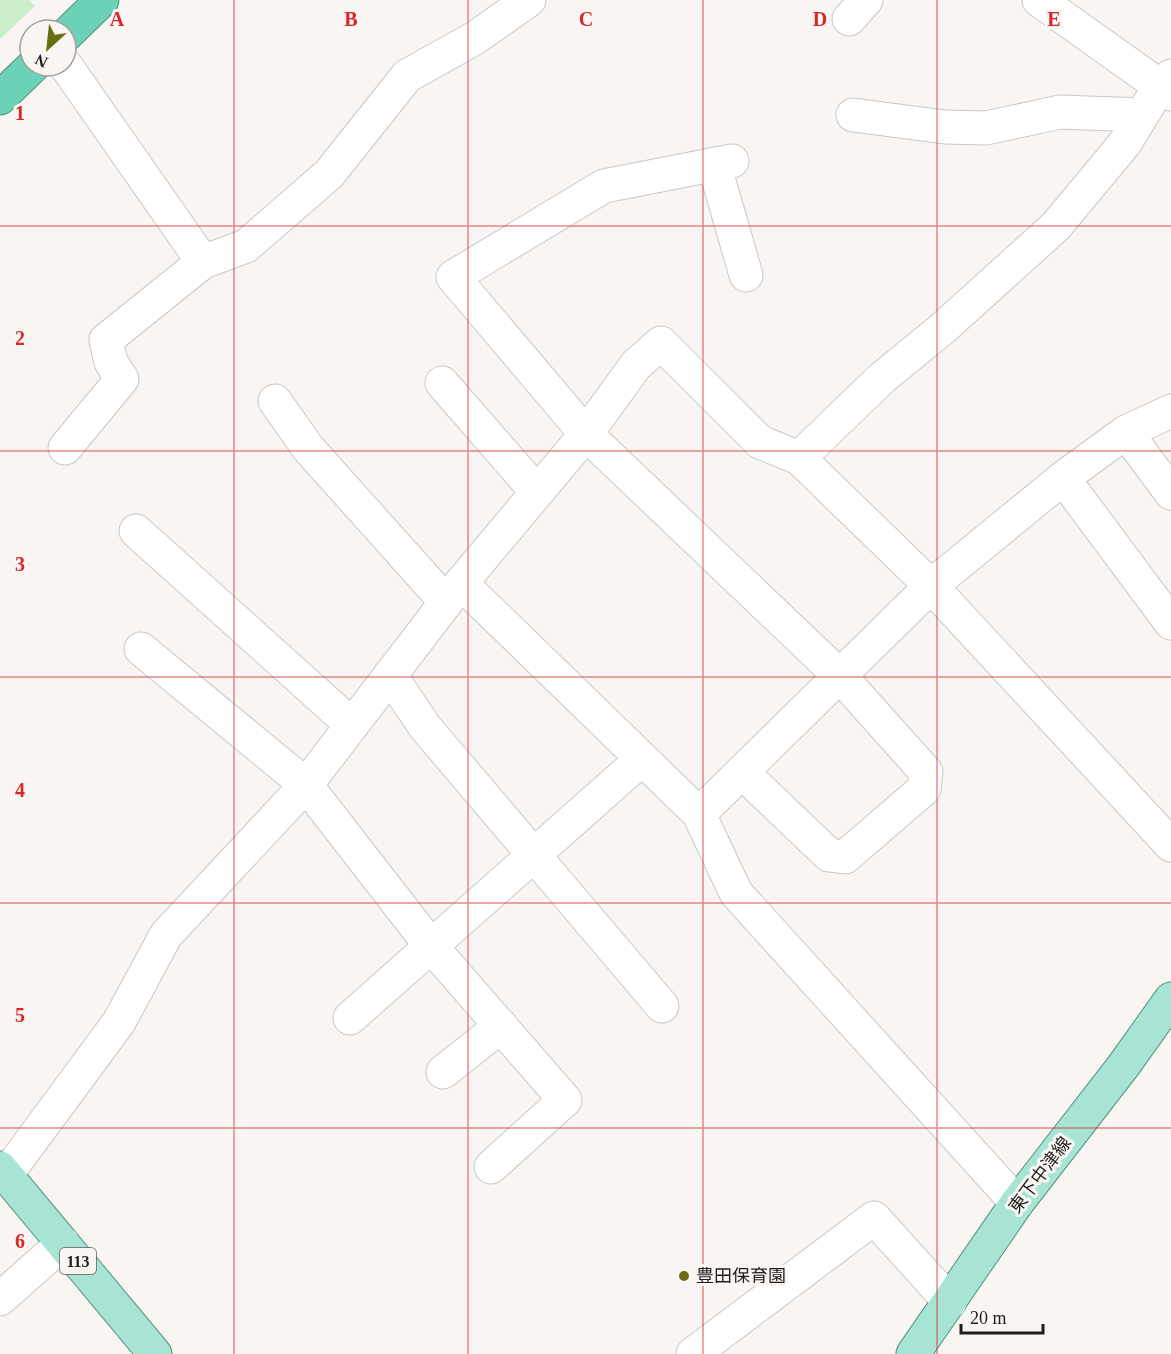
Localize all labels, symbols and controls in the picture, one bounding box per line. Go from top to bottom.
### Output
text: A [110,8,125,30]
text: B [344,8,358,30]
text: C [579,8,593,30]
text: D [813,8,827,30]
text: E [1047,8,1061,30]
north arrow [18,18,78,78]
text: N [32,51,50,71]
text: 1 [15,102,25,124]
text: 2 [15,327,25,349]
text: 3 [15,553,25,575]
text: 4 [15,779,25,801]
text: 5 [15,1004,25,1026]
street label: 東下中津線 [1005,1133,1075,1217]
text: 6 [15,1230,25,1252]
road number: 113 [60,1248,96,1274]
place label: 豊田保育園 [696,1266,786,1286]
marker: 豊田保育園 [677,1269,691,1283]
scale bar [961,1297,1044,1335]
text: 20 m [970,1308,1007,1328]

